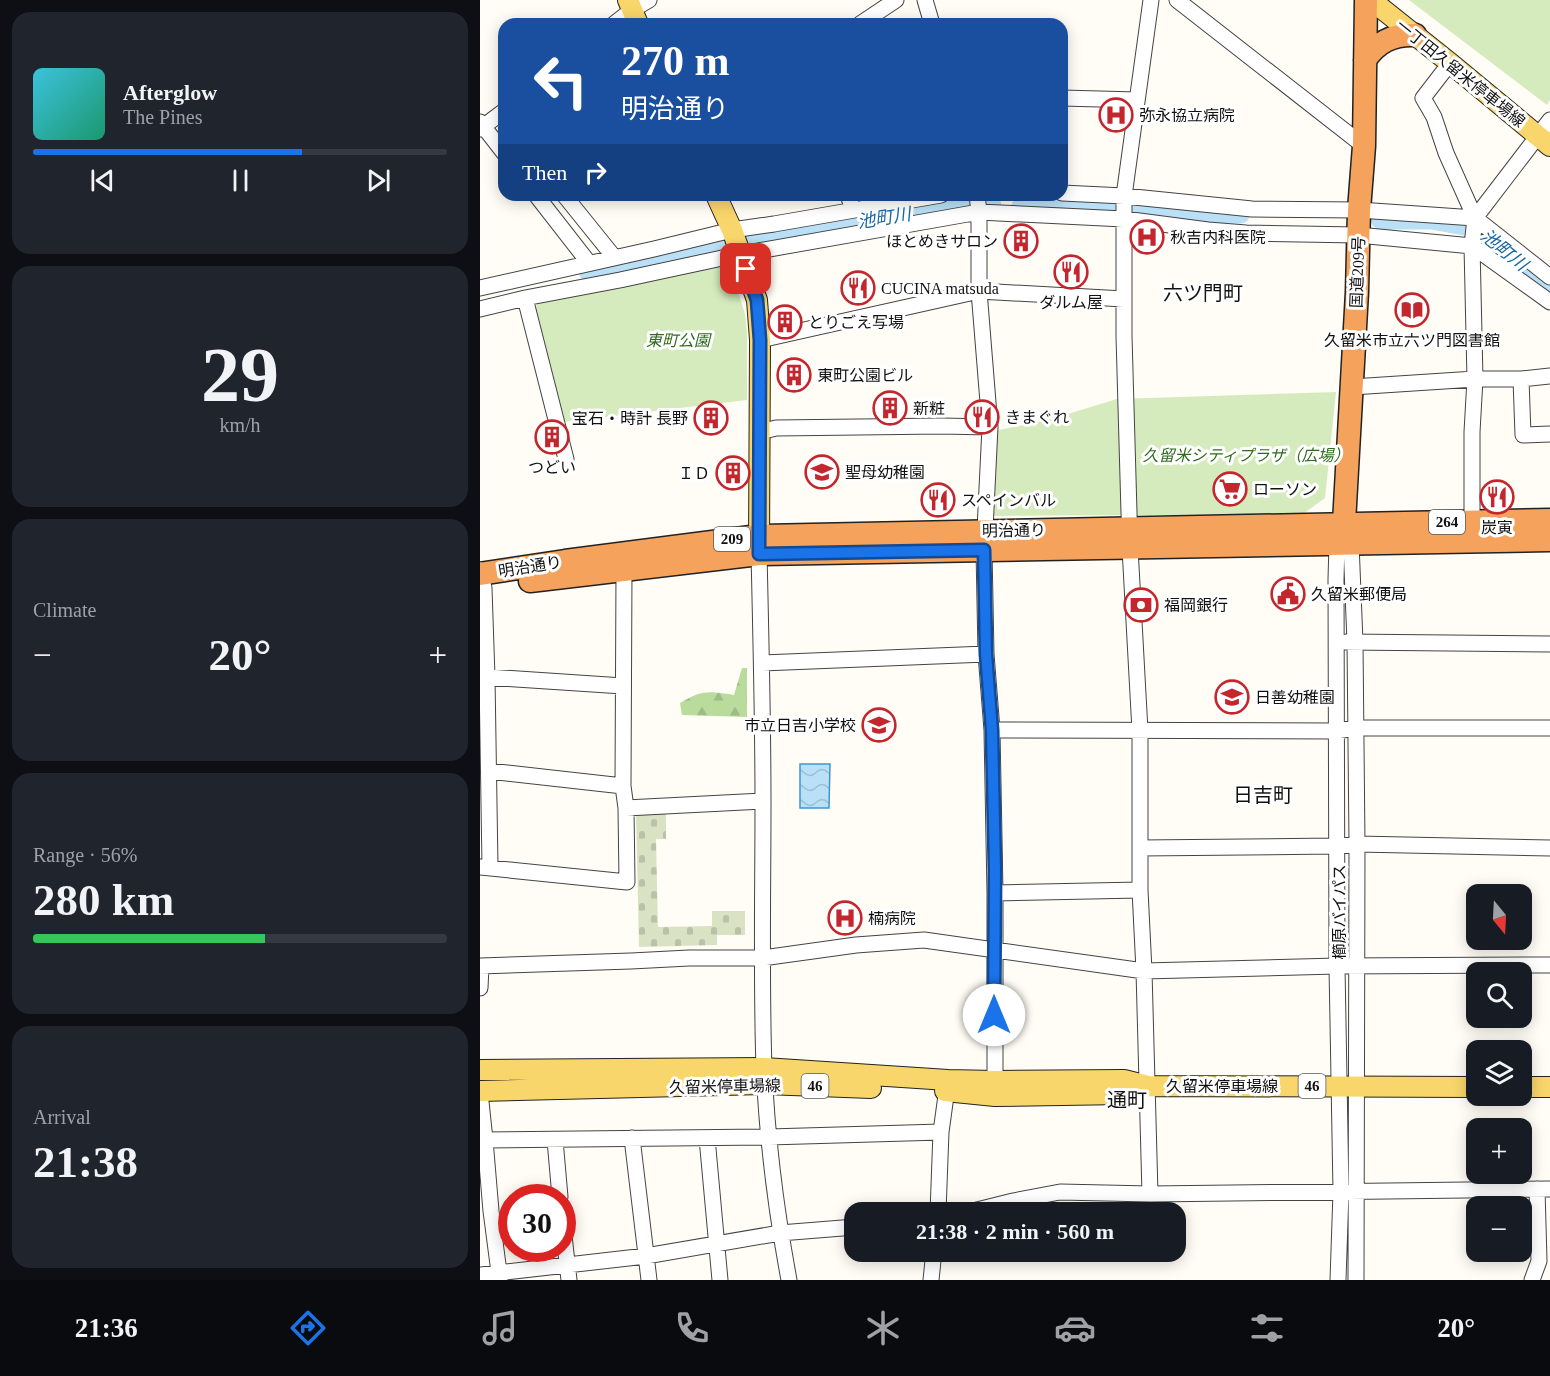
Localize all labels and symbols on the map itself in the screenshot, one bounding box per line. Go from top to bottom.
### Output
street label: 一丁田久留米停車場線 [1393,16,1528,130]
hospital icon: 弥永協立病院 [1098,97,1134,133]
place label: 弥永協立病院 [1139,107,1235,124]
water label: 池町川 [856,204,914,232]
hospital icon: 秋吉内科医院 [1129,219,1165,255]
building icon: ほとめきサロン [1003,223,1039,259]
water label: 池町川 [1477,225,1533,276]
place label: 秋吉内科医院 [1170,229,1266,246]
place label: ほとめきサロン [886,233,998,250]
street label: 国道209号 [1348,236,1367,308]
pin [720,243,771,294]
restaurant icon: ダルム屋 [1053,254,1089,290]
restaurant icon: CUCINA matsuda [840,270,876,306]
place label: CUCINA matsuda [881,280,999,297]
district label: 六ツ門町 [1163,282,1243,304]
library icon: 久留米市立六ツ門図書館 [1394,292,1430,328]
place label: ダルム屋 [1039,294,1103,311]
building icon: とりごえ写場 [767,304,803,340]
place label: とりごえ写場 [808,314,904,331]
park label: 東町公園 [646,332,712,349]
place label: 久留米市立六ツ門図書館 [1324,332,1500,349]
building icon: 東町公園ビル [776,357,812,393]
place label: 東町公園ビル [817,367,913,384]
building icon: 新粧 [872,390,908,426]
restaurant icon: きまぐれ [964,399,1000,435]
building icon: 宝石・時計 長野 [693,400,729,436]
place label: 新粧 [913,400,945,417]
place label: きまぐれ [1005,409,1069,426]
place label: 宝石・時計 長野 [572,410,688,427]
building icon: つどい [534,419,570,455]
park label: 久留米シティプラザ（広場） [1142,447,1350,464]
school or university icon: 聖母幼稚園 [804,454,840,490]
building icon: ＩＤ [715,455,751,491]
place label: つどい [528,459,576,476]
place label: 聖母幼稚園 [845,464,925,481]
place label: ＩＤ [678,465,710,482]
supermarket icon: ローソン [1212,471,1248,507]
restaurant icon: 炭寅 [1479,479,1515,515]
place label: ローソン [1253,481,1317,498]
restaurant icon: スペインバル [920,482,956,518]
place label: スペインバル [961,492,1056,509]
road number: 264 [1429,510,1465,534]
place label: 炭寅 [1481,519,1513,536]
street label: 明治通り [982,521,1046,540]
road number: 209 [714,527,750,551]
street label: 明治通り [497,553,563,580]
public building icon: 久留米郵便局 [1270,576,1306,612]
place label: 久留米郵便局 [1311,586,1407,603]
bank icon: 福岡銀行 [1123,587,1159,623]
place label: 福岡銀行 [1164,597,1228,614]
school or university icon: 日善幼稚園 [1214,679,1250,715]
place label: 日善幼稚園 [1255,689,1335,706]
school or university icon: 市立日吉小学校 [861,707,897,743]
place label: 市立日吉小学校 [744,717,856,734]
district label: 日吉町 [1233,784,1293,806]
street label: 櫛原バイパス [1331,864,1348,960]
north arrow [1466,884,1532,950]
hospital icon: 楠病院 [827,900,863,936]
place label: 楠病院 [868,910,916,927]
position arrow [962,983,1026,1047]
road number: 46 [802,1074,828,1098]
road number: 46 [1298,1074,1326,1098]
street label: 久留米停車場線 [669,1077,781,1096]
street label: 久留米停車場線 [1166,1078,1278,1095]
district label: 通町 [1107,1089,1147,1111]
speed limit sign: 30 [498,1184,576,1262]

